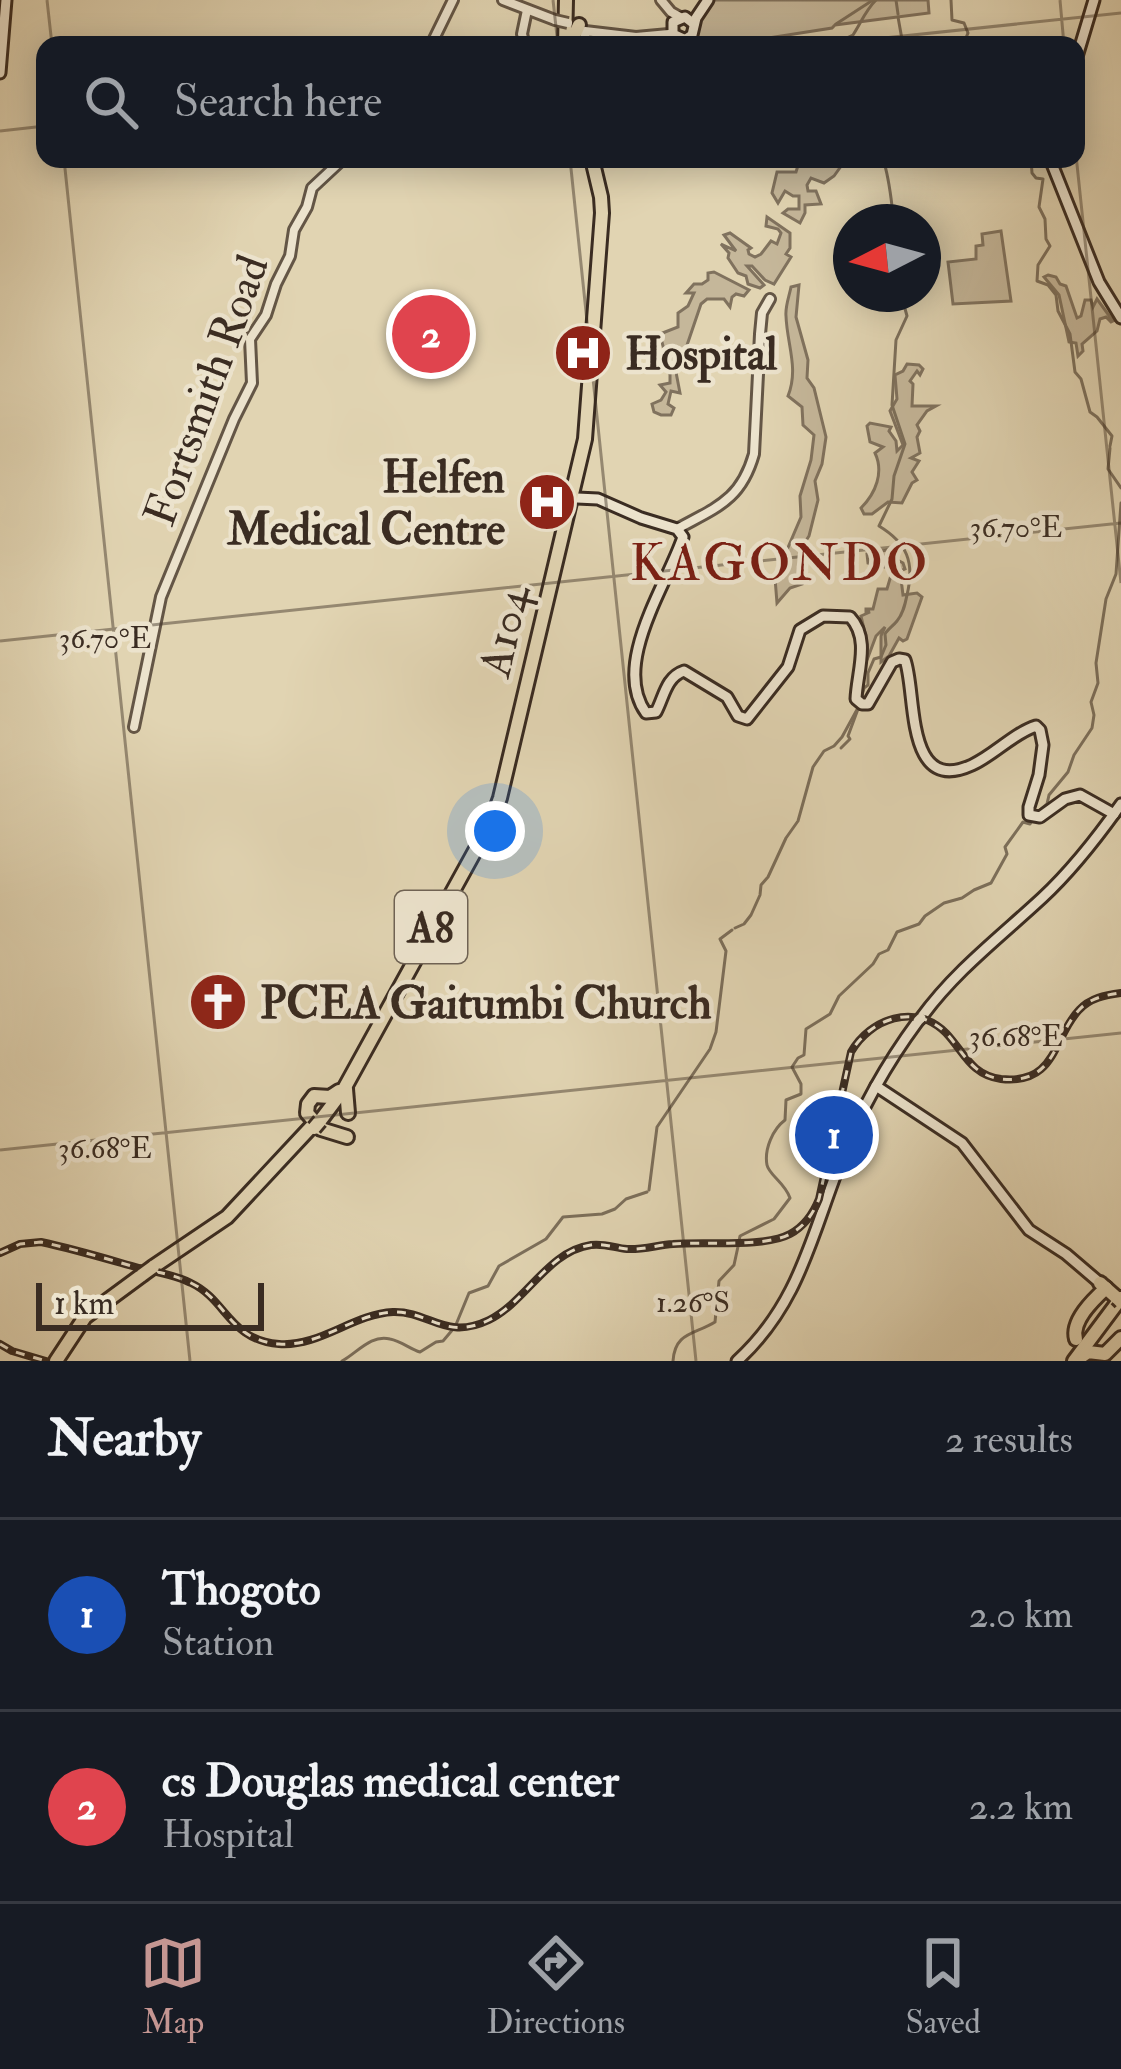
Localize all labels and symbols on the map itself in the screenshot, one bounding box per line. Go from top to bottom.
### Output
north arrow [833,204,941,312]
street label: Fortsmith Road [132,248,282,534]
pin: 2 [392,289,470,379]
hospital icon: Hospital [552,322,614,384]
place label: Hospital [625,327,778,383]
place label: Helfen Medical Centre [226,450,506,558]
hospital icon: Helfen Medical Centre [516,471,578,533]
text: 36.70°E [970,509,1062,546]
district label: KAGONDO [630,532,930,596]
street label: A104 [467,579,543,683]
text: 36.70°E [59,620,151,657]
your location [465,801,525,861]
road number: A8 [395,891,467,963]
church icon: PCEA Gaitumbi Church [187,971,249,1033]
place label: PCEA Gaitumbi Church [260,976,712,1032]
text: 36.68°E [969,1018,1063,1055]
pin: 1 [795,1090,873,1180]
text: 36.68°E [58,1130,152,1167]
scale bar [36,1277,264,1330]
text: 1.26°S [656,1284,730,1321]

